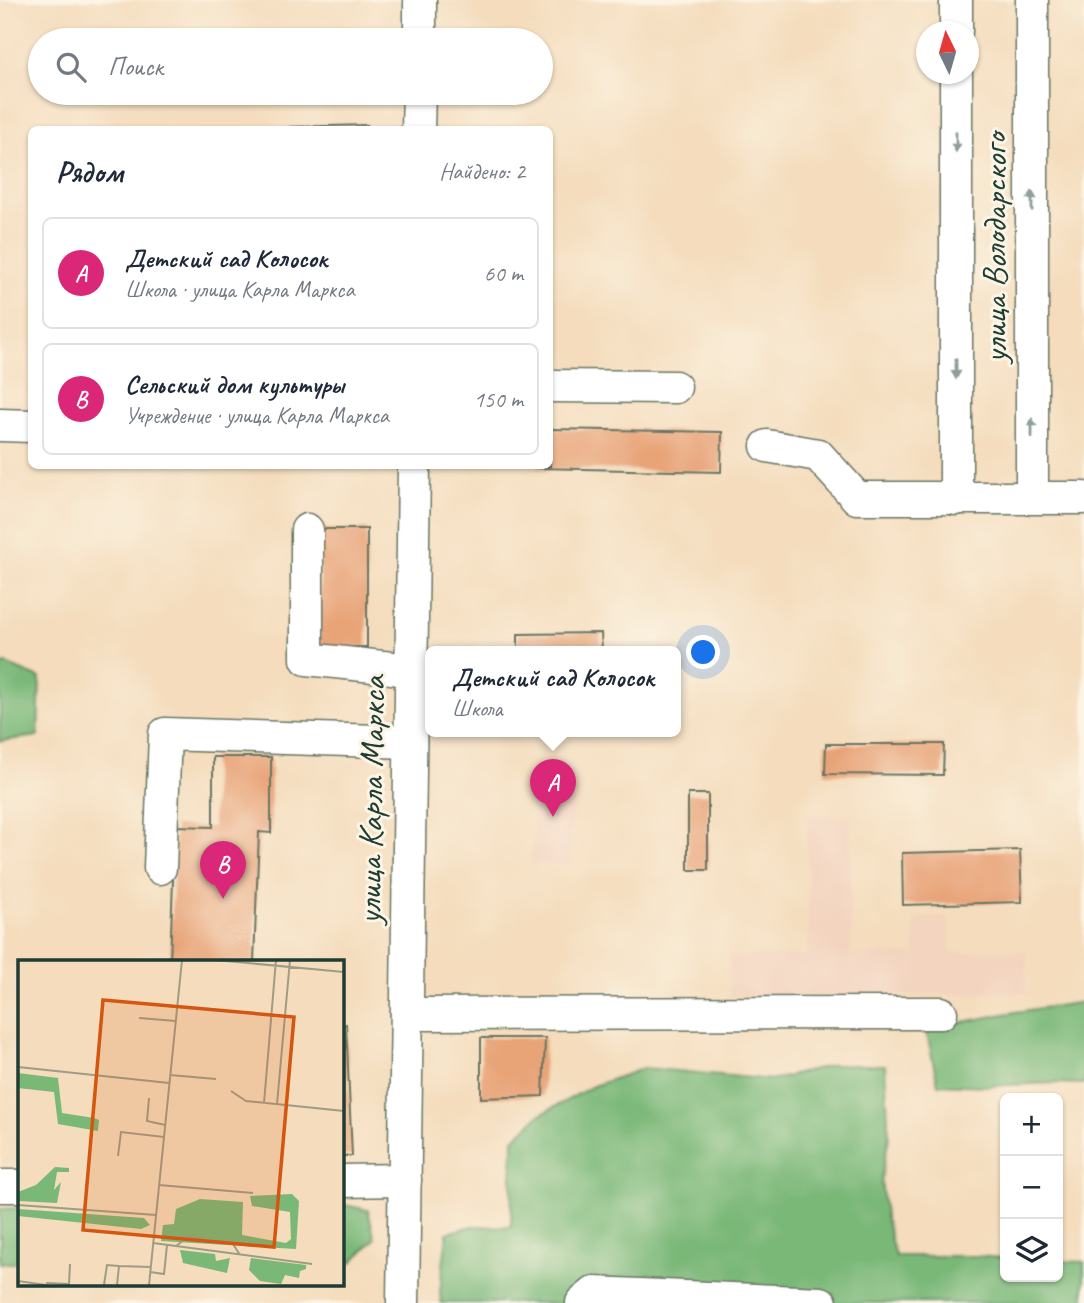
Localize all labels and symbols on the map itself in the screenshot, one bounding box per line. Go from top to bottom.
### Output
north arrow [916,21,979,84]
street label: улица Володарского [972,129,1017,365]
one-way arrow [950,131,962,153]
one-way arrow [1026,190,1038,212]
one-way arrow [950,358,962,380]
one-way arrow [1026,417,1038,439]
your location [686,635,720,669]
street label: улица Карла Маркса [346,673,396,927]
pin: A [530,759,576,817]
pin: B [200,841,246,899]
inset map [18,960,343,1286]

